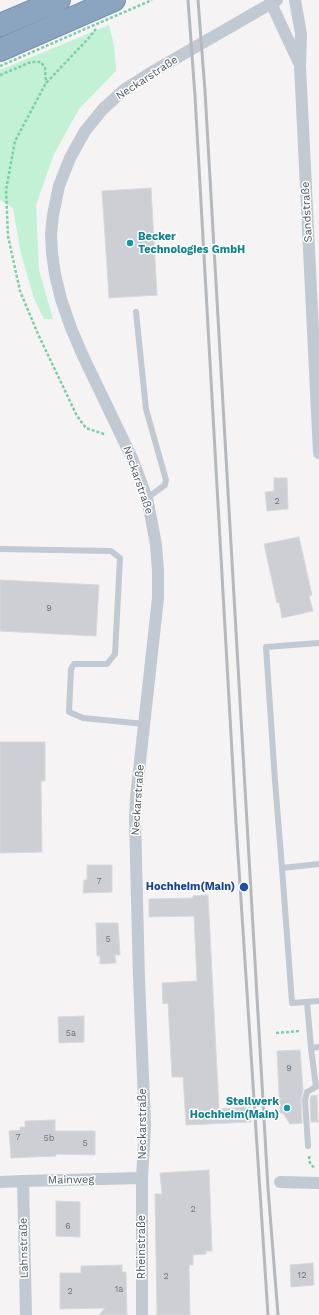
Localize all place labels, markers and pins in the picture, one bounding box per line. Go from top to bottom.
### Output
place label: Becker Technologies GmbH [138,230,245,256]
marker: Becker Technologies GmbH [125,238,135,248]
place label: Hochheim(Main) [146,880,235,894]
marker: Hochheim(Main) [238,881,250,893]
place label: Stellwerk Hochheim(Main) [190,1095,279,1121]
marker: Stellwerk Hochheim(Main) [282,1103,292,1113]

